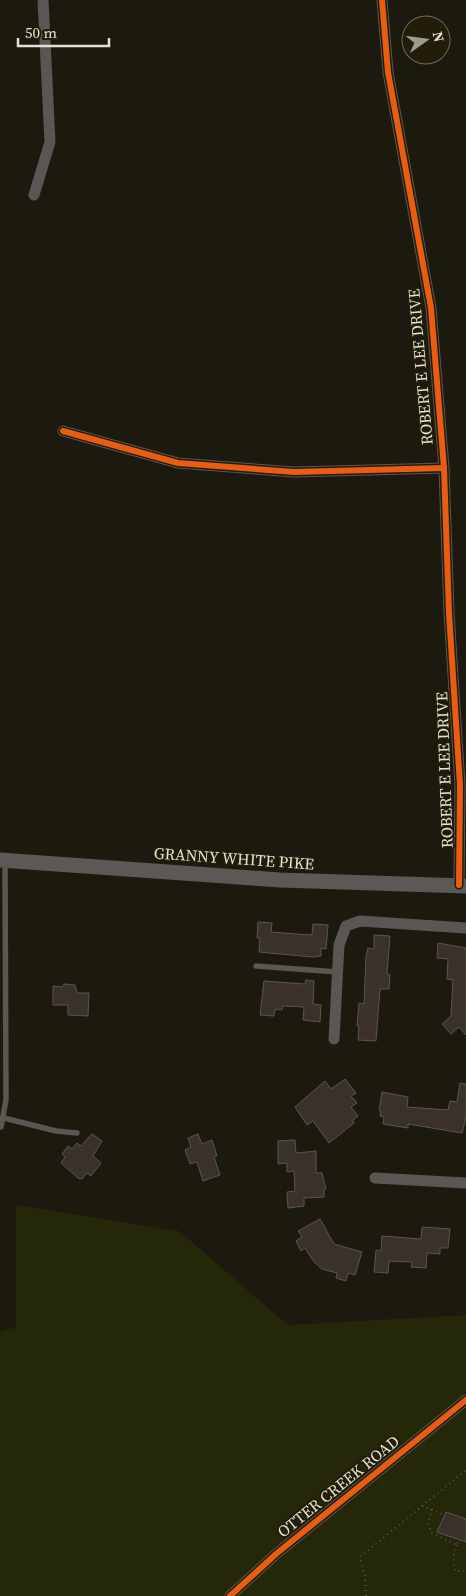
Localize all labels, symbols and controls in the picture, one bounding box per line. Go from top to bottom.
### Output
scale bar [18,15,109,47]
north arrow [401,15,451,65]
text: 50 m [25,22,57,43]
text: N [428,29,450,44]
street label: ROBERT E LEE DRIVE [402,288,438,446]
street label: ROBERT E LEE DRIVE [430,691,458,849]
street label: GRANNY WHITE PIKE [153,841,315,875]
street label: OTTER CREEK ROAD [272,1430,404,1542]

